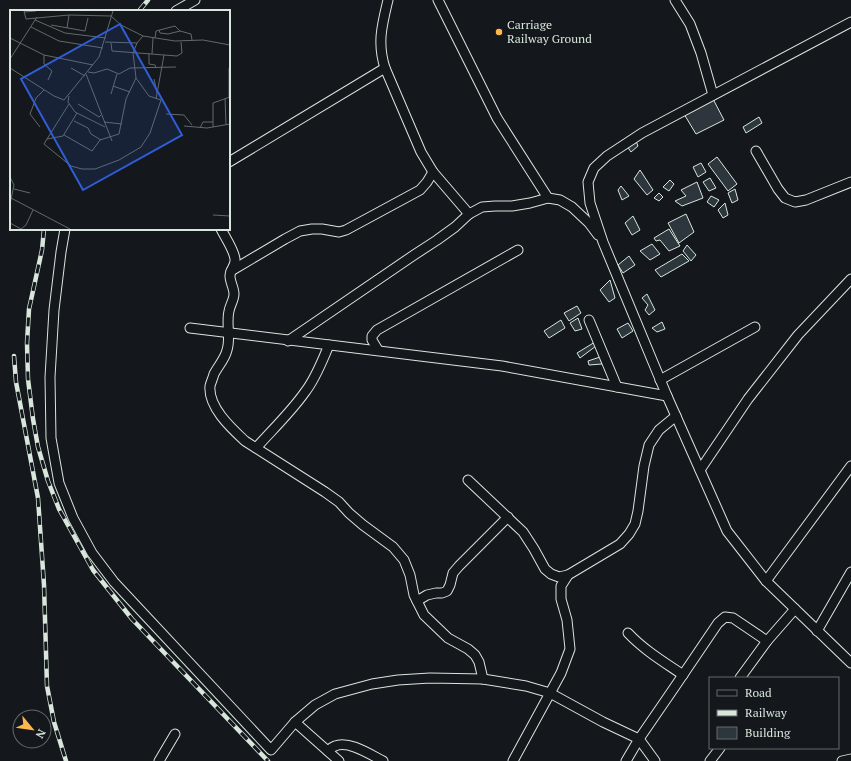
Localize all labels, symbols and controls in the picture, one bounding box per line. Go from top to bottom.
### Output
inset map [10,10,230,230]
place label: Carriage Railway Ground [507,17,592,46]
marker: Carriage Railway Ground [494,27,504,37]
legend [709,677,839,749]
text: Road [745,685,772,700]
text: Railway [745,705,788,720]
north arrow [12,709,52,749]
text: Building [745,725,791,740]
text: N [32,727,49,741]

